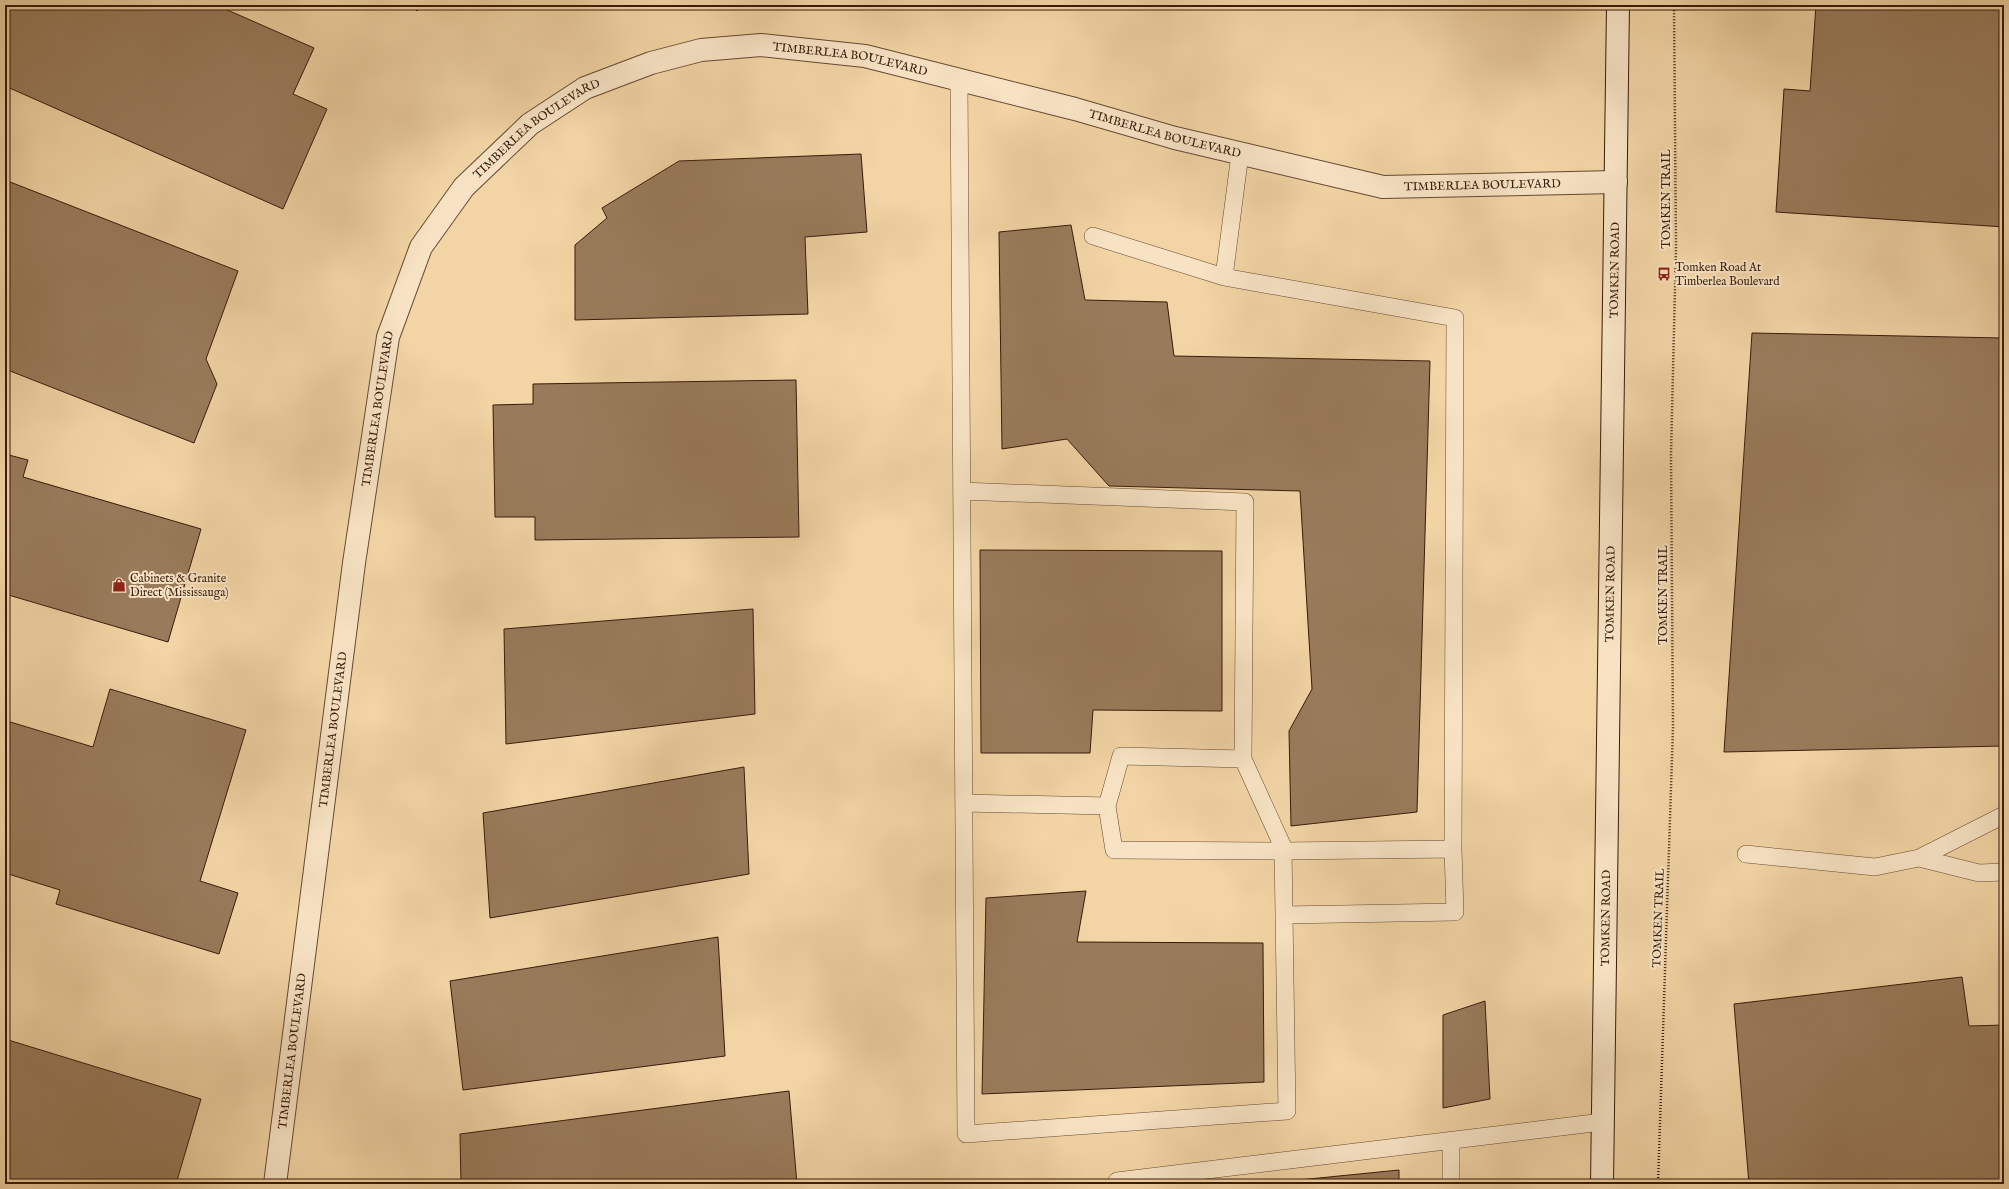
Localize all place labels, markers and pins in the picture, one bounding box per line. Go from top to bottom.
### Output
place label: Tomken Road At Timberlea Boulevard [1675,260,1780,289]
bus stop icon: Tomken Road At Timberlea Boulevard [1656,266,1672,282]
place label: Cabinets & Granite Direct (Mississauga) [130,571,228,600]
shop icon: Cabinets & Granite Direct (Mississauga) [111,577,127,593]

